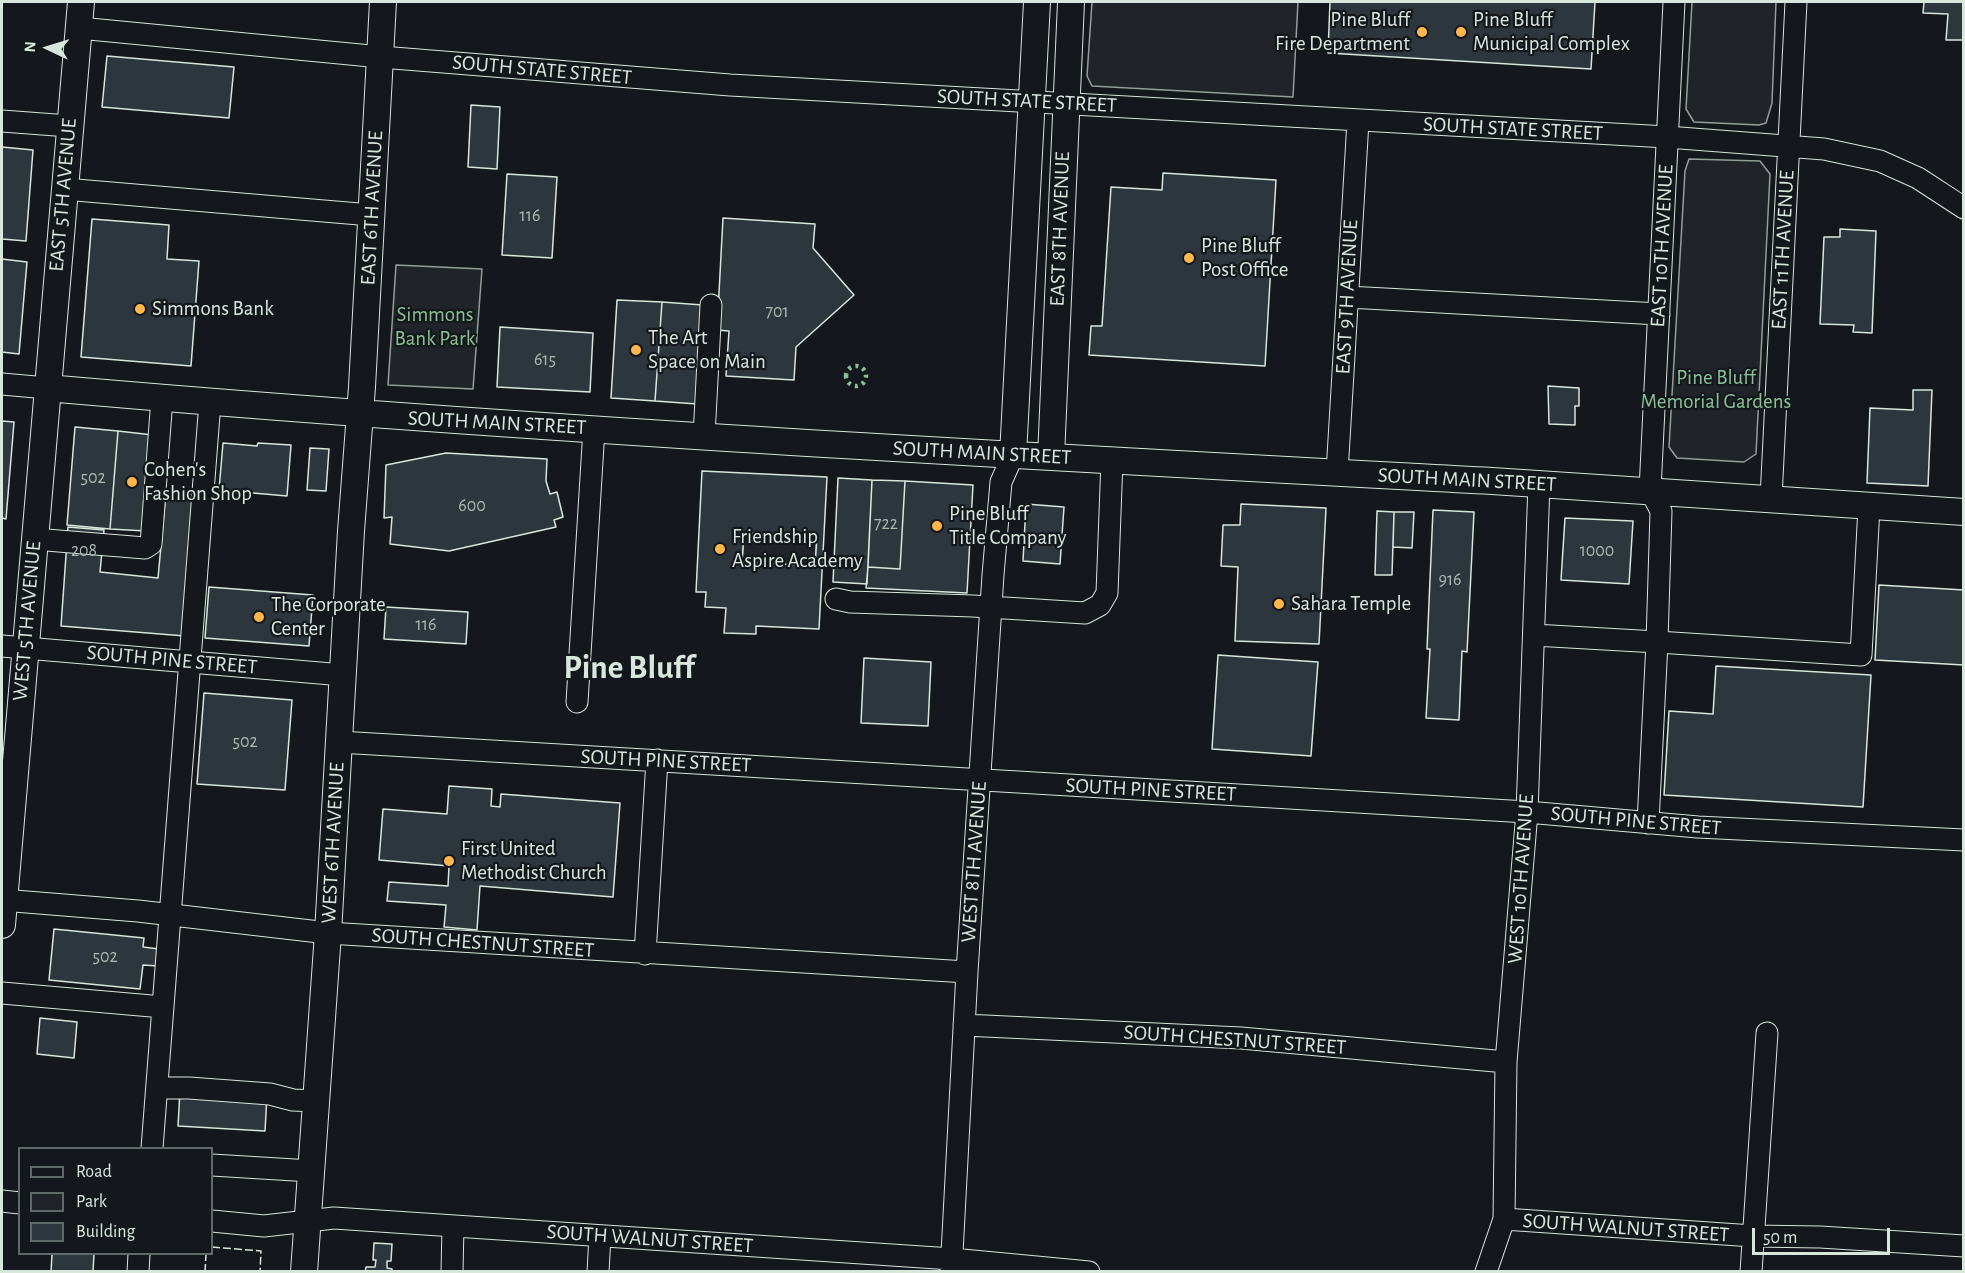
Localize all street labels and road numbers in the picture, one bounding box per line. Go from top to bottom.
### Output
street label: SOUTH STATE STREET [451,50,633,90]
street label: SOUTH STATE STREET [936,84,1118,118]
street label: SOUTH STATE STREET [1422,112,1604,146]
street label: EAST 5TH AVENUE [44,117,82,273]
street label: EAST 6TH AVENUE [355,130,389,286]
street label: EAST 8TH AVENUE [1045,151,1075,307]
street label: EAST 10TH AVENUE [1645,164,1679,328]
street label: EAST 11TH AVENUE [1766,170,1800,330]
street label: EAST 9TH AVENUE [1330,219,1364,375]
street label: SOUTH MAIN STREET [407,406,587,440]
street label: SOUTH MAIN STREET [892,436,1072,470]
street label: SOUTH MAIN STREET [1377,463,1557,497]
street label: WEST 5TH AVENUE [7,540,47,702]
street label: SOUTH PINE STREET [86,640,258,680]
street label: SOUTH PINE STREET [580,744,752,778]
street label: WEST 6TH AVENUE [316,762,350,924]
street label: SOUTH PINE STREET [1065,773,1237,807]
street label: WEST 8TH AVENUE [956,781,992,943]
street label: WEST 10TH AVENUE [1503,793,1539,965]
street label: SOUTH PINE STREET [1550,801,1722,841]
street label: SOUTH CHESTNUT STREET [371,923,595,963]
street label: SOUTH CHESTNUT STREET [1123,1020,1347,1060]
street label: SOUTH WALNUT STREET [1522,1208,1730,1248]
street label: SOUTH WALNUT STREET [546,1219,754,1259]

